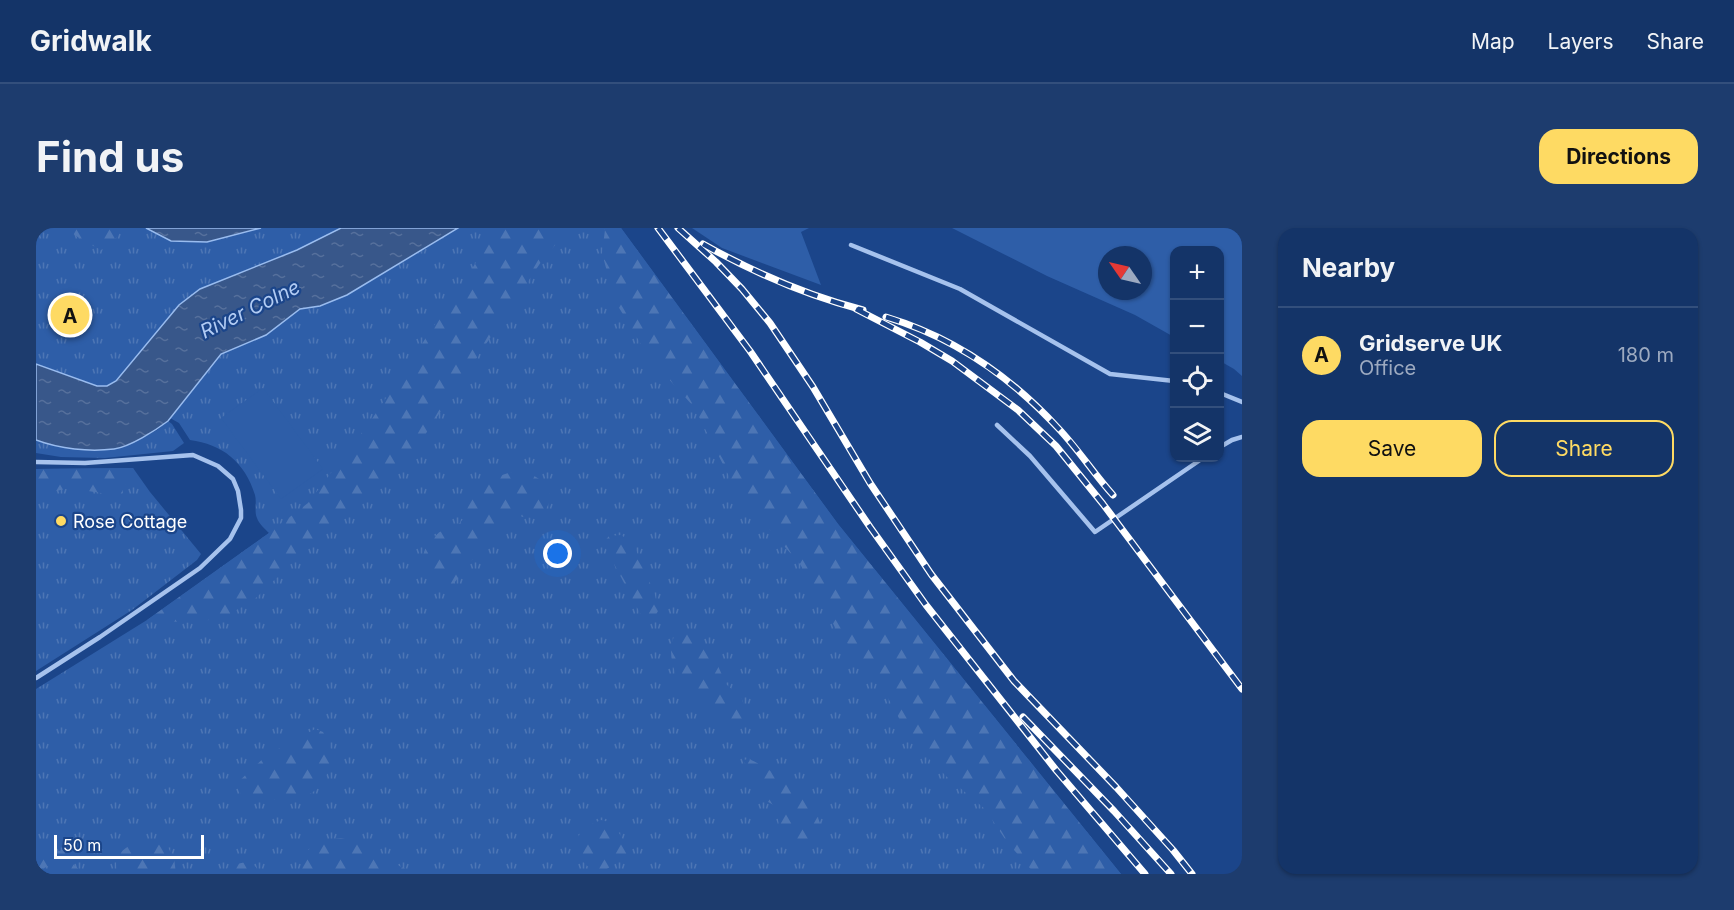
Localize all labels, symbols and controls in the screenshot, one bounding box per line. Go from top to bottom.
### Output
text: Gridwalk [30,24,152,58]
text: Map [1471,29,1515,54]
text: Layers [1548,29,1614,54]
text: Share [1647,29,1704,54]
button: Directions [1539,129,1698,184]
text: Find us [36,131,184,182]
north arrow [1098,246,1152,300]
map controls [1170,246,1224,462]
button: + [1170,246,1224,300]
text: Nearby [1302,252,1395,283]
water label: River Colne [196,275,304,343]
pin: A [51,292,90,338]
button: − [1170,300,1224,354]
text: Gridserve UK [1359,330,1502,356]
text: A [1314,343,1329,367]
text: 180 m [1618,343,1674,367]
button: locate [1170,354,1224,408]
text: Office [1359,356,1416,380]
button: layers [1170,408,1224,462]
button: Save [1302,420,1482,477]
button: Share [1494,420,1674,477]
place label: Rose Cottage [73,511,187,532]
marker: Rose Cottage [54,514,68,528]
your location [543,539,572,568]
scale bar [54,832,204,860]
text: 50 m [63,835,101,855]

